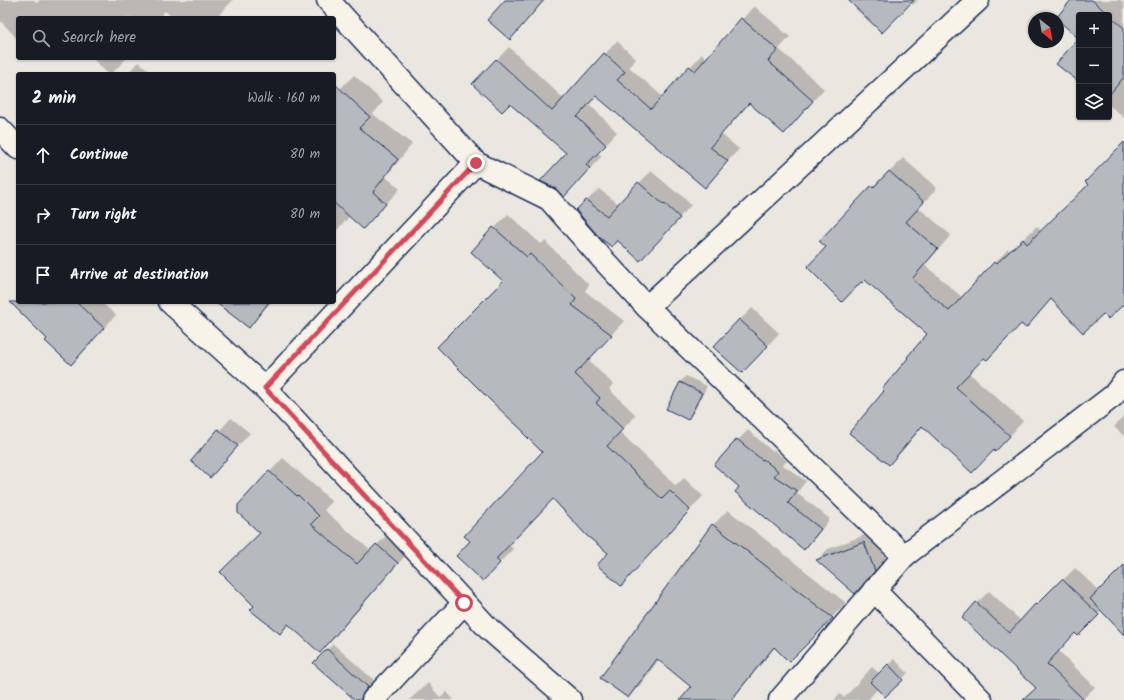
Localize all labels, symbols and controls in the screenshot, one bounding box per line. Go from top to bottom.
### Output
north arrow [1028,12,1064,48]
map controls [1076,12,1112,120]
button: + [1076,12,1112,48]
search box [16,16,336,60]
text: Search here [62,26,136,50]
icon: search [30,27,52,49]
button: − [1076,48,1112,84]
button: layers [1076,84,1112,120]
text: 2 min [32,85,76,112]
text: Walk · 160 m [248,88,320,109]
text: Continue [70,143,128,167]
icon: ahead [32,144,54,166]
text: 80 m [290,144,320,165]
route end [467,154,485,172]
text: Turn right [70,203,137,227]
icon: right [32,204,54,226]
text: 80 m [290,204,320,225]
text: Arrive at destination [70,263,209,287]
icon: arrive [32,264,54,286]
route start [455,594,473,612]

